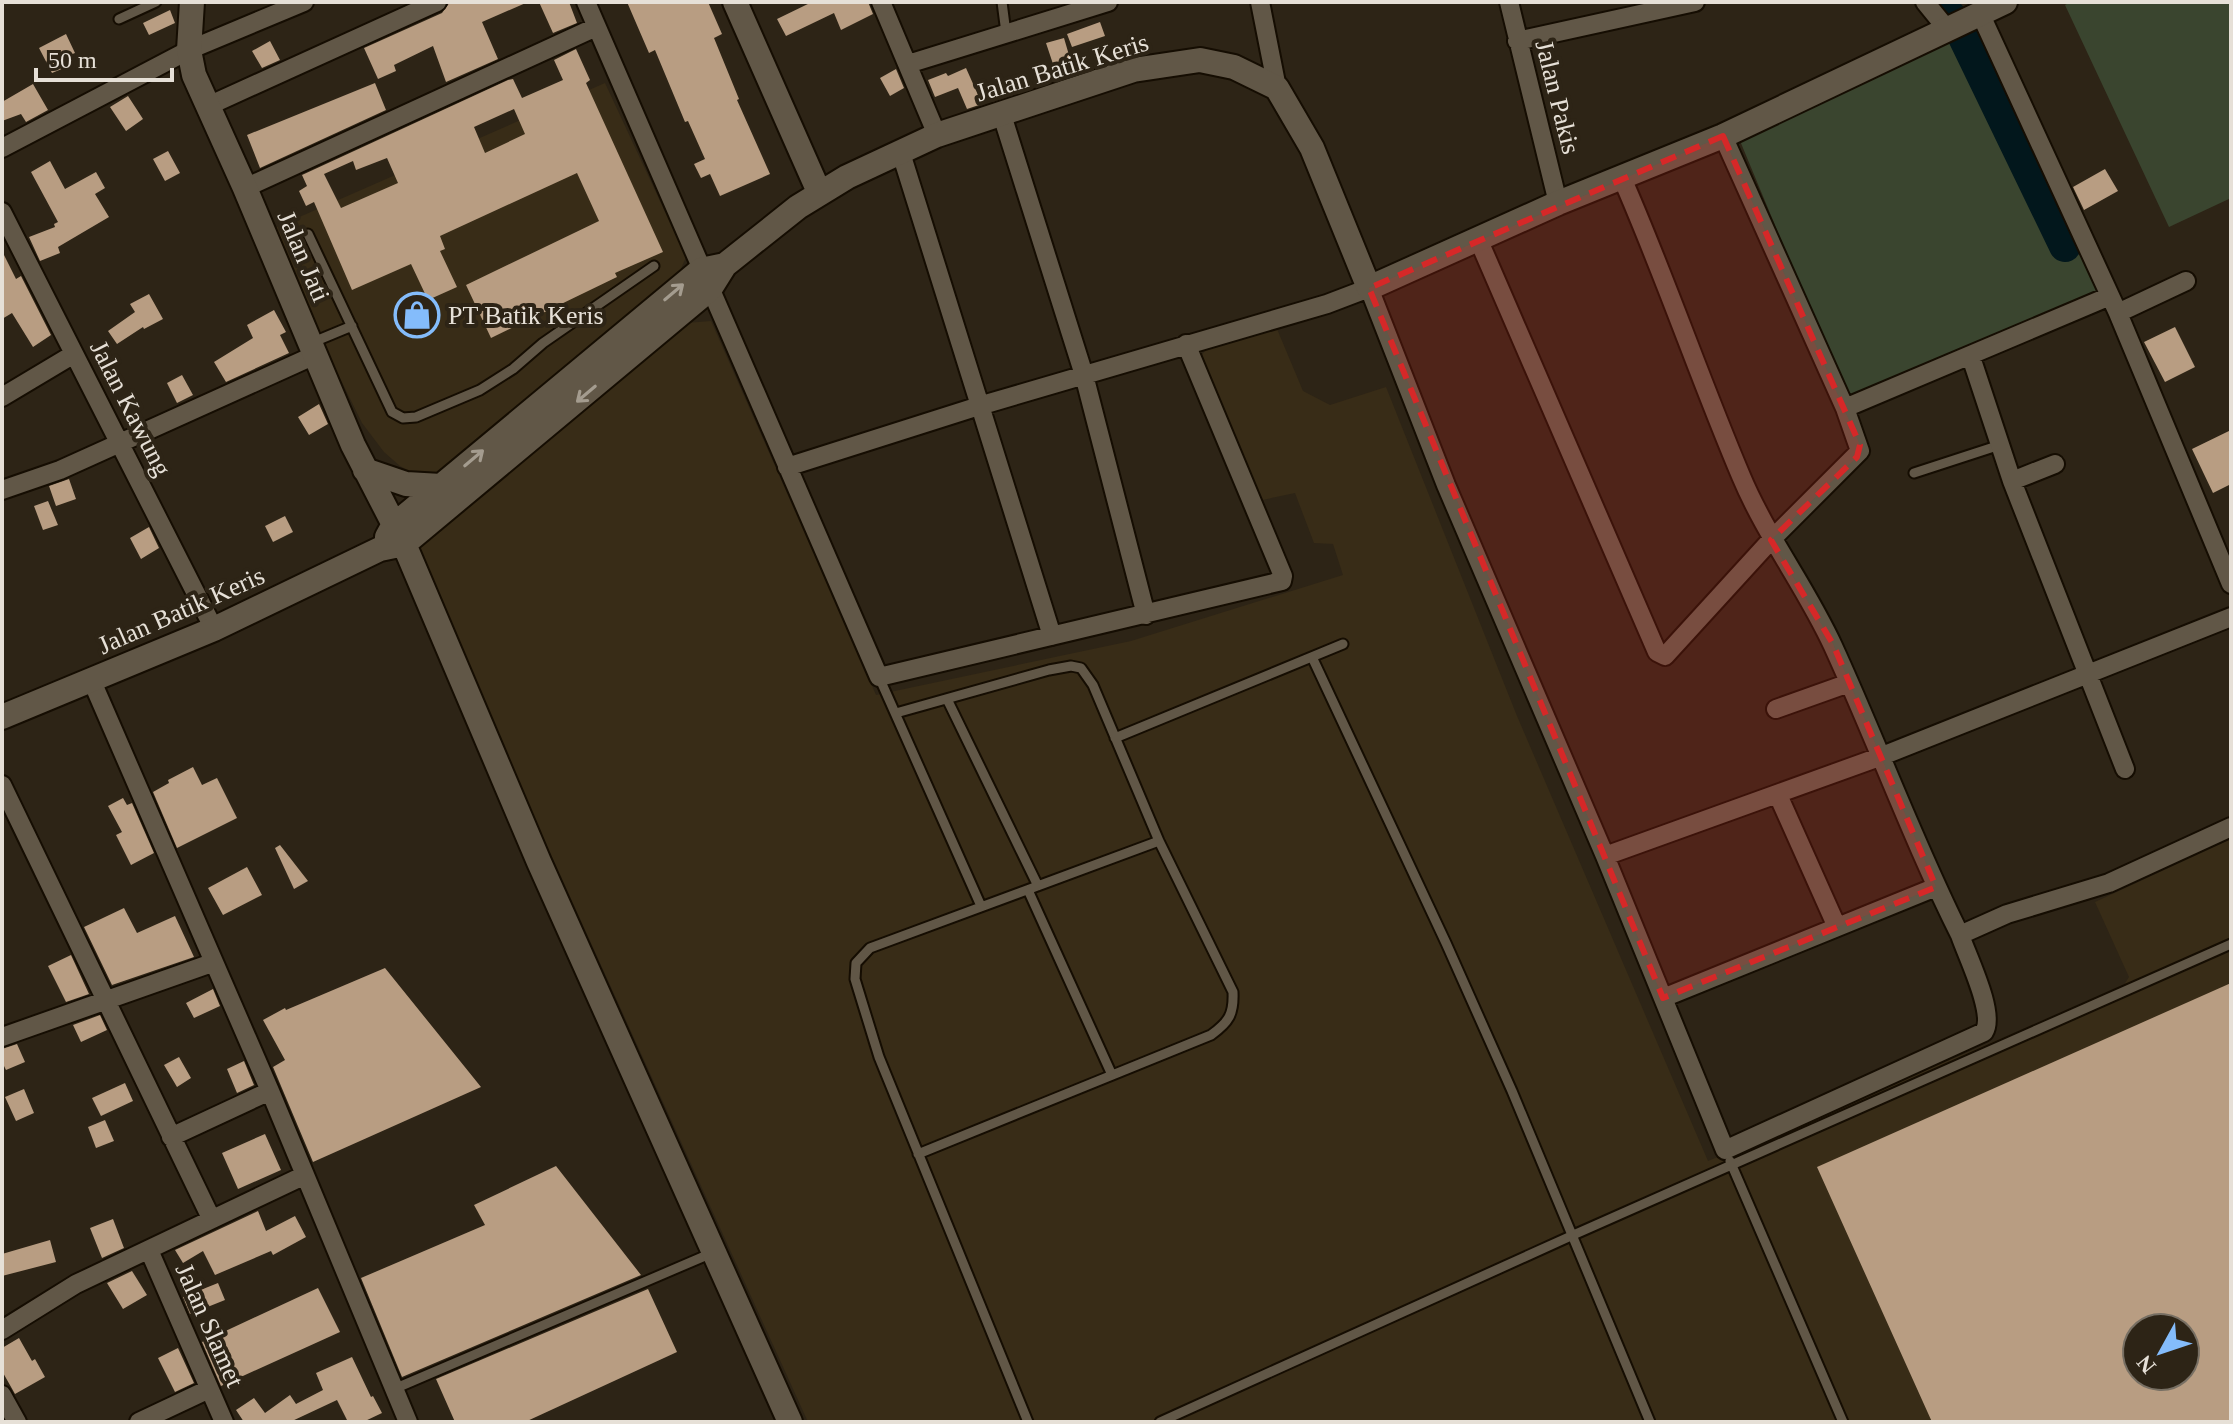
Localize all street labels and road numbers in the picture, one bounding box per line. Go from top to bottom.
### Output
street label: Jalan Batik Keris [972,27,1152,108]
street label: Jalan Pakis [1529,37,1586,157]
street label: Jalan Jati [271,206,336,306]
street label: Jalan Kawung [84,336,177,481]
street label: Jalan Batik Keris [94,561,269,660]
street label: Jalan Slamet [169,1259,250,1392]

